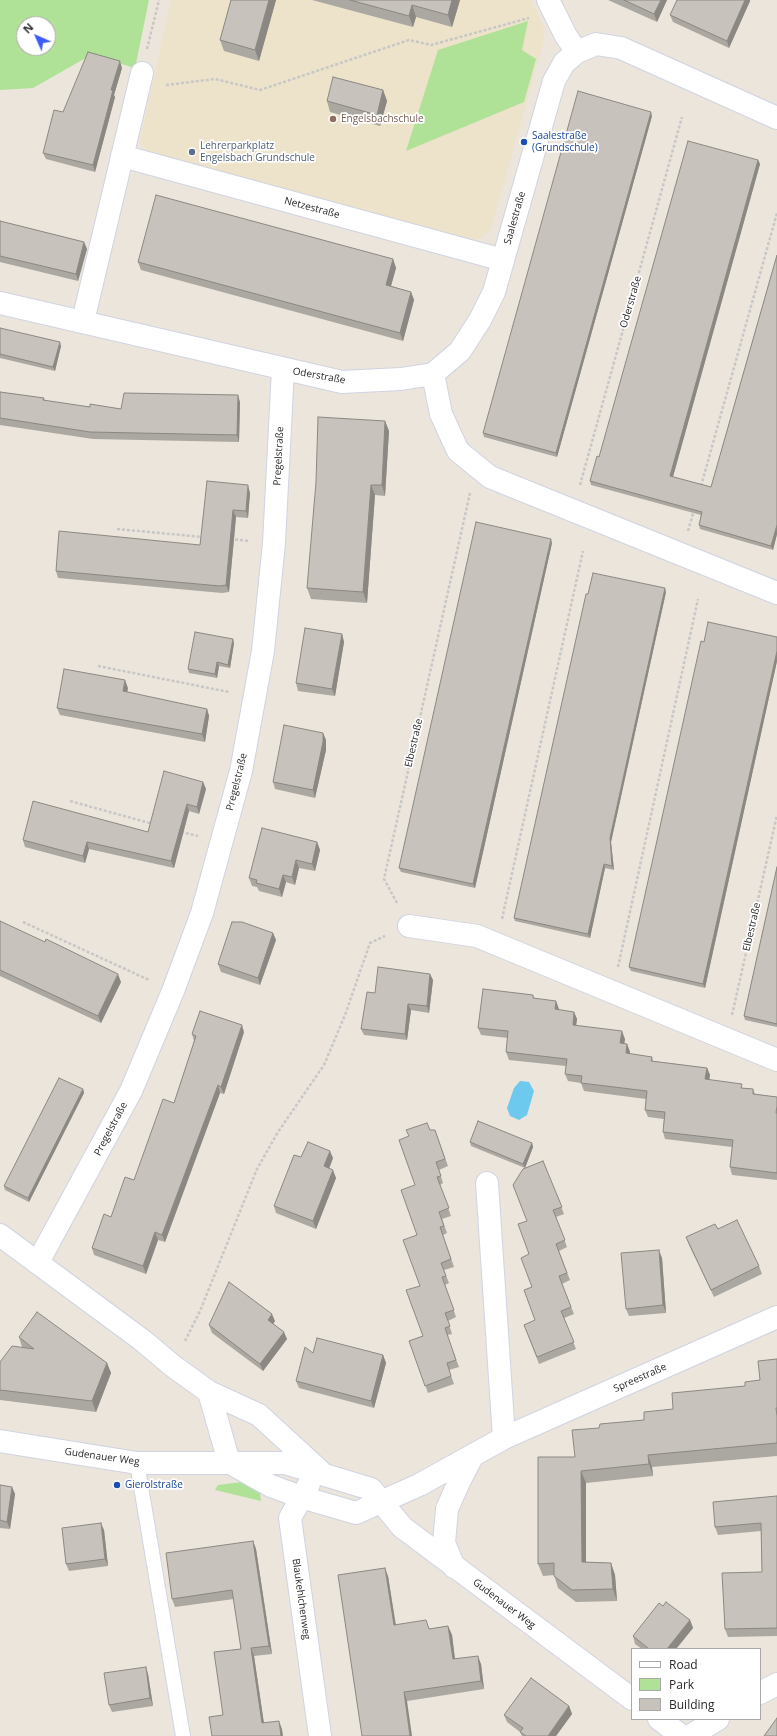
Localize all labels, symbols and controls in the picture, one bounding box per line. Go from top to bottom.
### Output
north arrow [16,16,56,56]
text: N [19,19,36,36]
place label: Engelsbachschule [341,113,424,125]
marker: Engelsbachschule [328,114,338,124]
place label: Saalestraße (Grundschule) [532,130,598,154]
marker: Saalestraße (Grundschule) [519,137,529,147]
place label: Lehrerparkplatz Engelsbach Grundschule [200,140,315,164]
marker: Lehrerparkplatz Engelsbach Grundschule [187,147,197,157]
street label: Saalestraße [502,190,528,246]
street label: Netzestraße [283,195,341,221]
street label: Oderstraße [618,275,644,329]
street label: Oderstraße [292,365,346,387]
street label: Pregelstraße [271,426,287,486]
street label: Elbestraße [403,717,425,769]
street label: Pregelstraße [224,752,250,812]
street label: Elbestraße [741,901,763,953]
street label: Pregelstraße [92,1100,130,1158]
street label: Spreestraße [612,1361,668,1395]
street label: Gudenauer Weg [64,1446,140,1468]
place label: Gierolstraße [125,1479,183,1491]
marker: Gierolstraße [112,1480,122,1490]
street label: Blaukehlchenweg [289,1558,313,1640]
street label: Gudenauer Weg [470,1576,538,1632]
legend [631,1648,761,1720]
text: Road [669,1656,698,1673]
text: Park [669,1676,694,1693]
text: Building [669,1696,714,1713]

